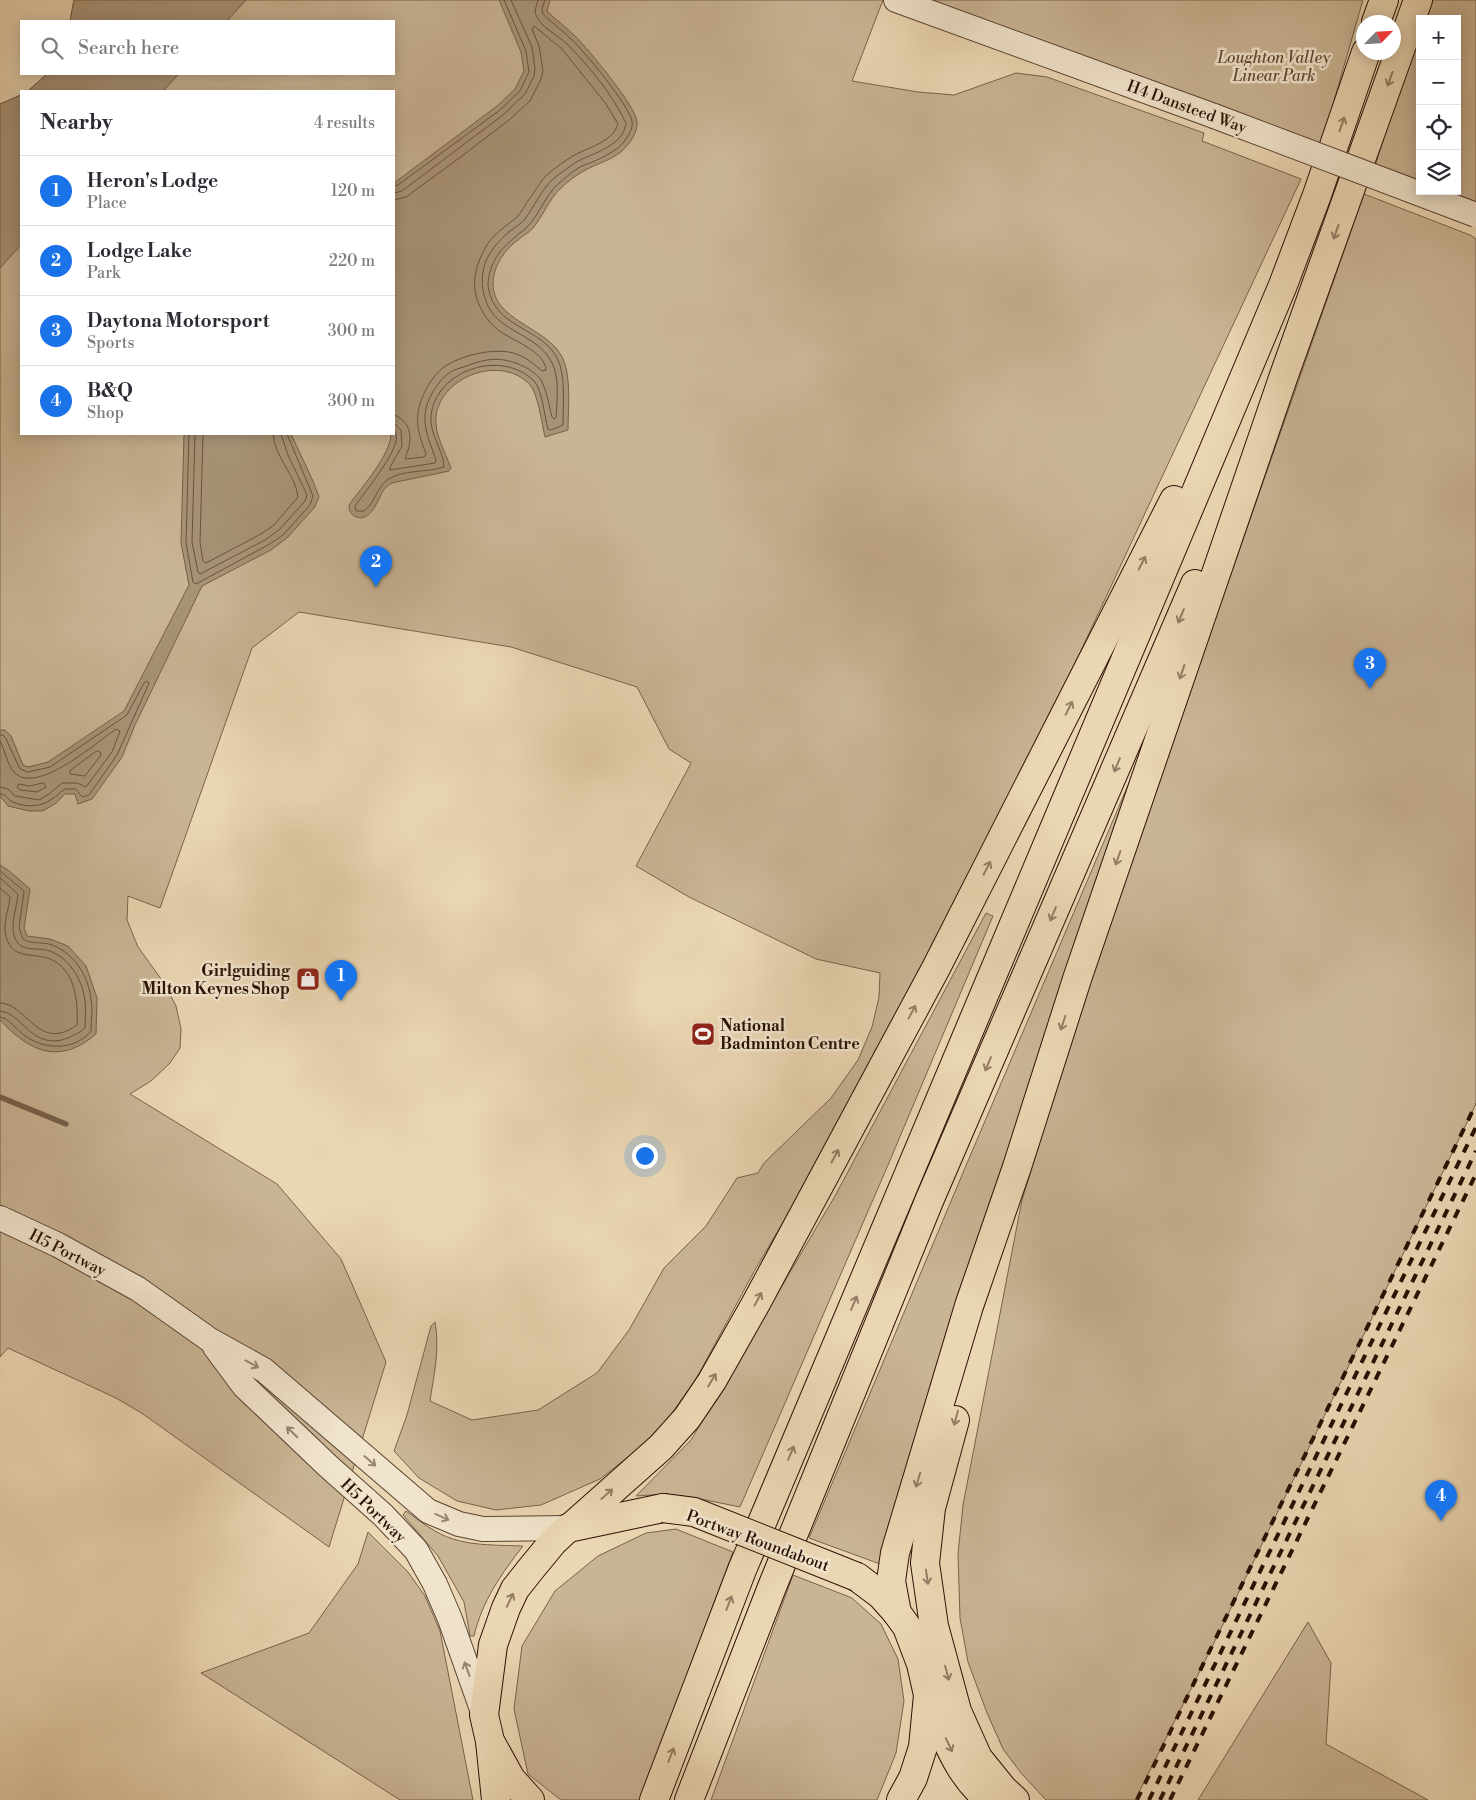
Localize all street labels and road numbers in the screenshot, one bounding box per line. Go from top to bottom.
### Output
street label: H4 Dansteed Way [1124,76,1250,138]
street label: H5 Portway [26,1225,110,1281]
street label: H5 Portway [336,1474,410,1547]
street label: Portway Roundabout [683,1506,832,1576]

